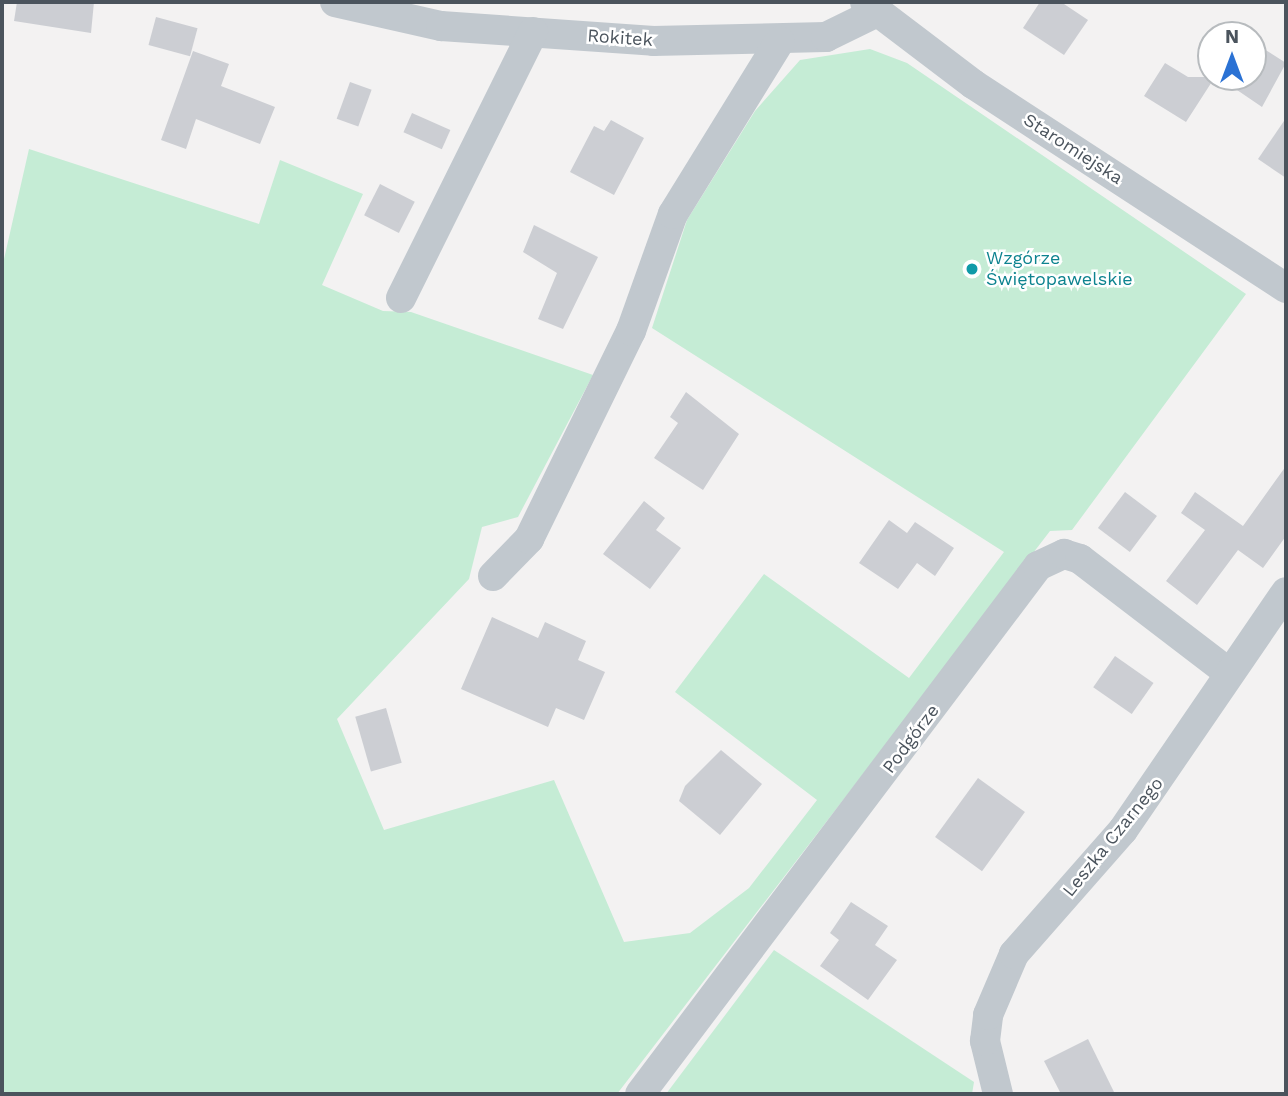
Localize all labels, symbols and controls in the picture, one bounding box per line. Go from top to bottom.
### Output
north arrow [1197,21,1267,91]
street label: Rokitek [587,25,653,51]
text: N [1225,25,1239,48]
street label: Staromiejska [1019,109,1127,189]
place label: Wzgórze Świętopawelskie [986,248,1133,290]
marker: Wzgórze Świętopawelskie [964,261,980,277]
street label: Podgórze [878,700,944,778]
street label: Leszka Czarnego [1058,773,1168,901]

